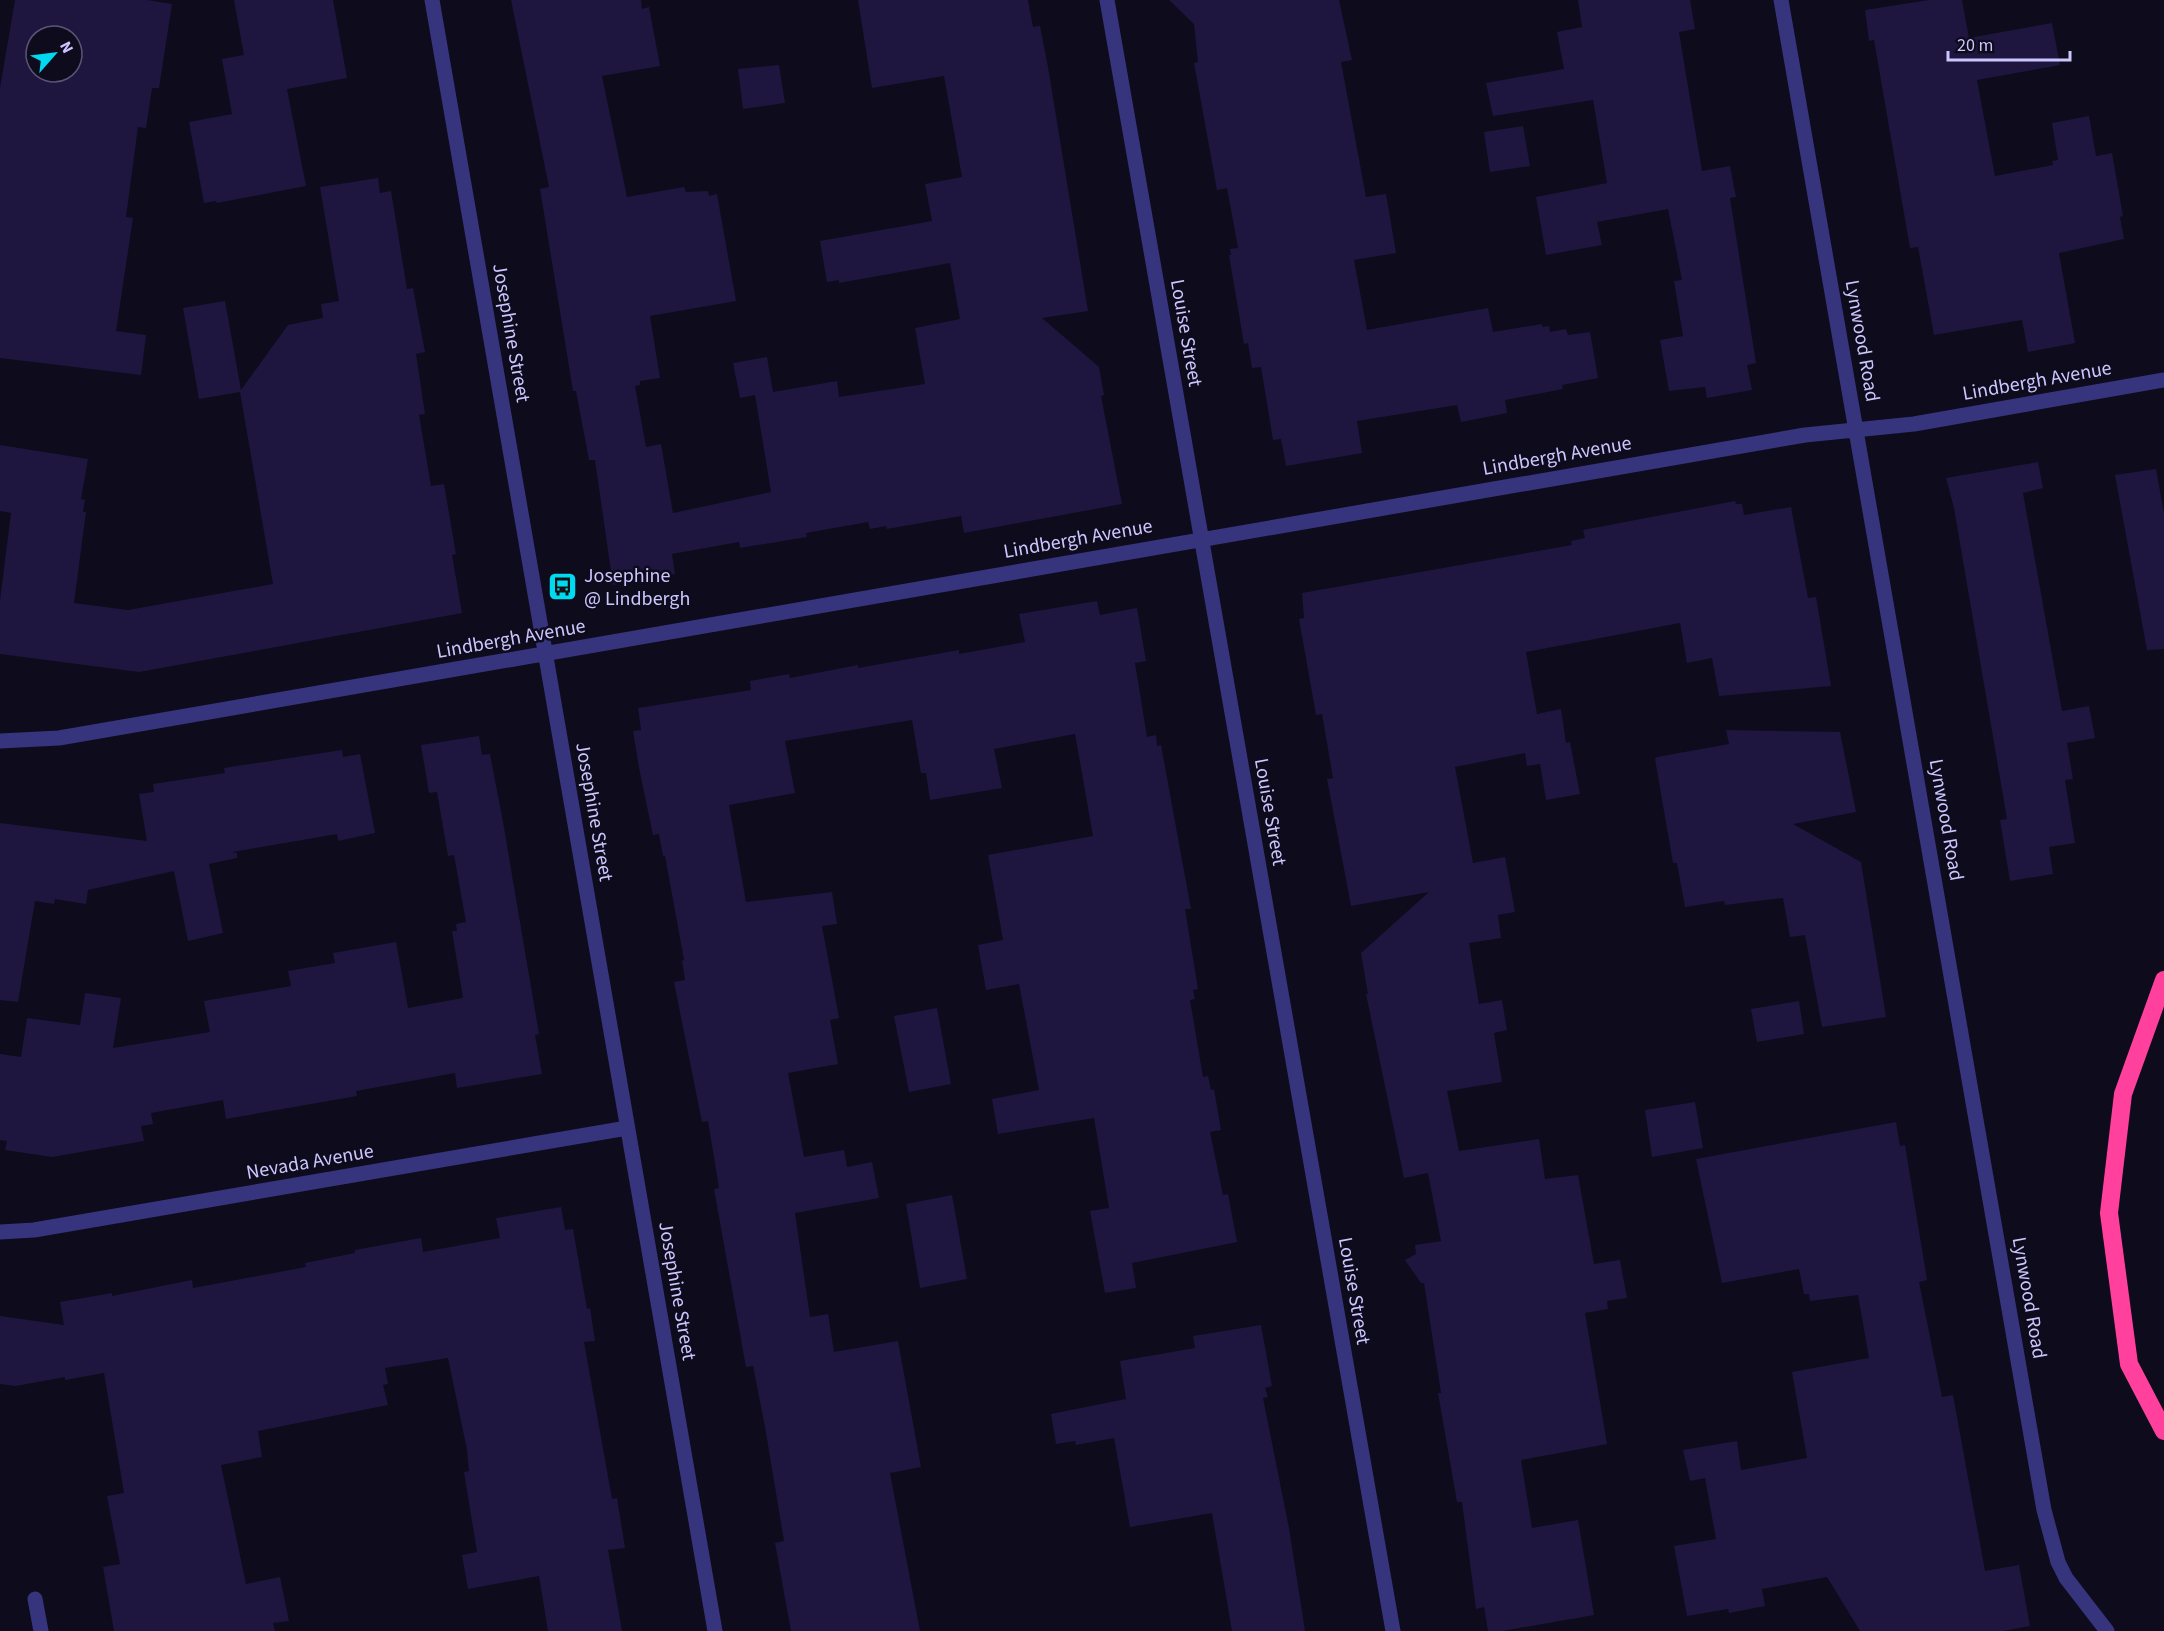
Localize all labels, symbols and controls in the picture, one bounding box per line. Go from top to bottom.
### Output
north arrow [24,24,84,84]
scale bar [1948,24,2070,62]
text: 20 m [1957,33,1993,58]
text: N [54,38,79,57]
street label: Josephine Street [485,261,537,405]
street label: Louise Street [1163,277,1209,389]
street label: Lynwood Road [1838,278,1886,404]
street label: Lindbergh Avenue [1960,354,2114,408]
street label: Lindbergh Avenue [1480,429,1634,483]
street label: Lindbergh Avenue [1001,512,1155,566]
place label: Josephine @ Lindbergh [584,562,690,613]
bus stop icon: Josephine @ Lindbergh [547,571,579,603]
street label: Lindbergh Avenue [434,612,588,666]
street label: Josephine Street [568,740,620,884]
street label: Louise Street [1247,756,1293,868]
street label: Lynwood Road [1922,757,1970,883]
street label: Nevada Avenue [244,1137,376,1187]
street label: Josephine Street [651,1219,703,1363]
street label: Louise Street [1331,1235,1377,1347]
street label: Lynwood Road [2005,1235,2053,1361]

